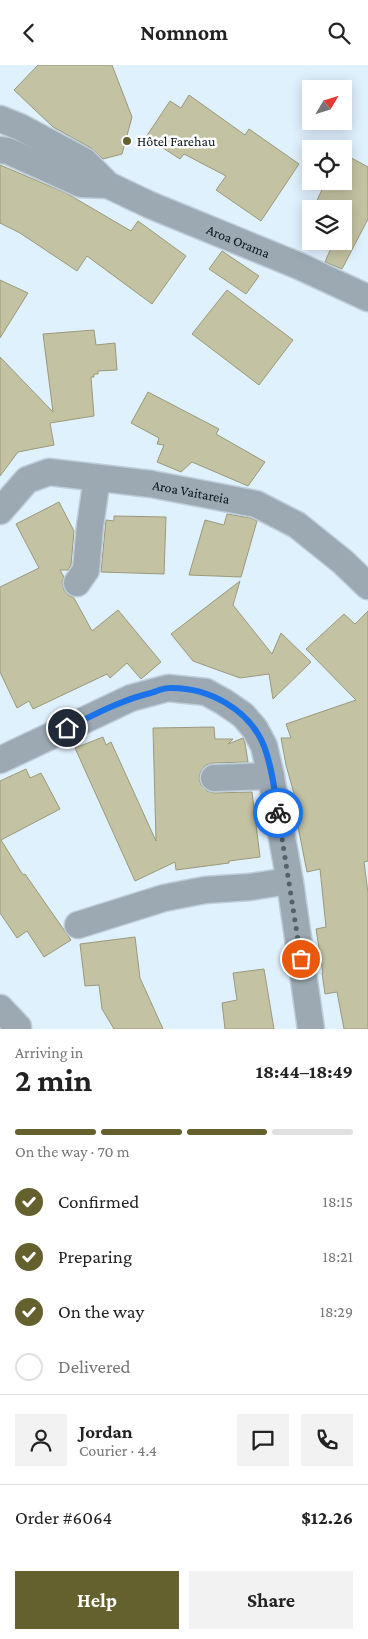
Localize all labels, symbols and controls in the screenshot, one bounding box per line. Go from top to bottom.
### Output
icon: back [15,19,43,47]
icon: search [325,19,353,47]
text: Nomnom [140,20,228,45]
north arrow [302,80,352,130]
map controls [302,80,352,250]
place label: Hôtel Farehau [137,133,216,149]
marker: Hôtel Farehau [121,135,133,147]
button: locate [302,140,352,190]
button: layers [302,200,352,250]
street label: Aroa Orama [204,221,273,261]
street label: Aroa Vaitareia [151,476,232,507]
pin [46,707,88,749]
icon: home [53,714,81,742]
courier [253,788,303,838]
icon: bike [264,799,292,827]
pin [280,938,322,980]
icon: bag [287,945,315,973]
text: Arriving in [15,1044,83,1061]
text: 18:44–18:49 [256,1061,353,1082]
text: 2 min [15,1062,92,1098]
text: On the way · 70 m [15,1143,129,1160]
icon: check [15,1188,43,1216]
text: Confirmed [58,1191,139,1212]
text: 18:15 [323,1193,353,1210]
icon: check [15,1243,43,1271]
text: Preparing [58,1246,132,1267]
text: 18:21 [322,1248,353,1265]
icon: check [15,1298,43,1326]
text: On the way [58,1301,144,1322]
text: 18:29 [320,1303,353,1320]
text: Delivered [58,1356,131,1377]
button: person [15,1414,67,1466]
button: chat [237,1414,289,1466]
button: phone [301,1414,353,1466]
text: Jordan [79,1421,133,1442]
text: Courier · 4.4 [79,1442,157,1459]
text: Order #6064 [15,1507,112,1528]
text: $12.26 [301,1507,353,1528]
button: Help [15,1571,179,1629]
button: Share [189,1571,353,1629]

